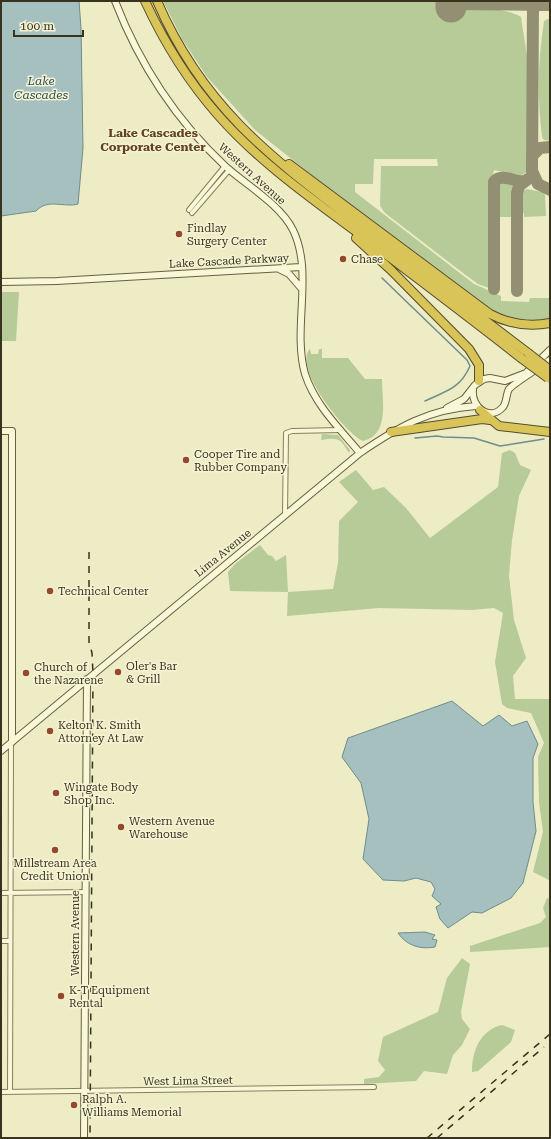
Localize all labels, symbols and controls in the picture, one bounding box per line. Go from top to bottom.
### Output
scale bar [14,12,83,38]
text: 100 m [20,19,54,33]
water label: Lake Cascades [14,74,68,102]
district label: Lake Cascades Corporate Center [100,126,206,154]
street label: Western Avenue [216,140,288,208]
place label: Findlay Surgery Center [187,222,267,248]
marker: Findlay Surgery Center [174,229,184,239]
street label: Lake Cascade Parkway [169,251,290,271]
place label: Chase [351,253,383,266]
marker: Chase [338,254,348,264]
place label: Cooper Tire and Rubber Company [194,448,288,474]
marker: Cooper Tire and Rubber Company [181,455,191,465]
street label: Lima Avenue [192,526,254,580]
place label: Technical Center [58,585,149,598]
marker: Technical Center [45,586,55,596]
place label: Oler's Bar & Grill [126,660,177,686]
place label: Church of the Nazarene [34,661,103,687]
marker: Oler's Bar & Grill [113,667,123,677]
marker: Church of the Nazarene [21,668,31,678]
place label: Kelton K. Smith Attorney At Law [58,719,144,745]
marker: Kelton K. Smith Attorney At Law [45,726,55,736]
place label: Wingate Body Shop Inc. [64,781,139,807]
marker: Wingate Body Shop Inc. [51,788,61,798]
place label: Western Avenue Warehouse [129,815,215,841]
marker: Western Avenue Warehouse [116,822,126,832]
marker: Millstream Area Credit Union [50,845,60,855]
place label: Millstream Area Credit Union [13,857,97,883]
street label: Western Avenue [69,890,82,976]
place label: K-T Equipment Rental [69,984,150,1010]
marker: K-T Equipment Rental [56,991,66,1001]
street label: West Lima Street [143,1074,233,1088]
place label: Ralph A. Williams Memorial [82,1093,182,1119]
marker: Ralph A. Williams Memorial [69,1100,79,1110]

